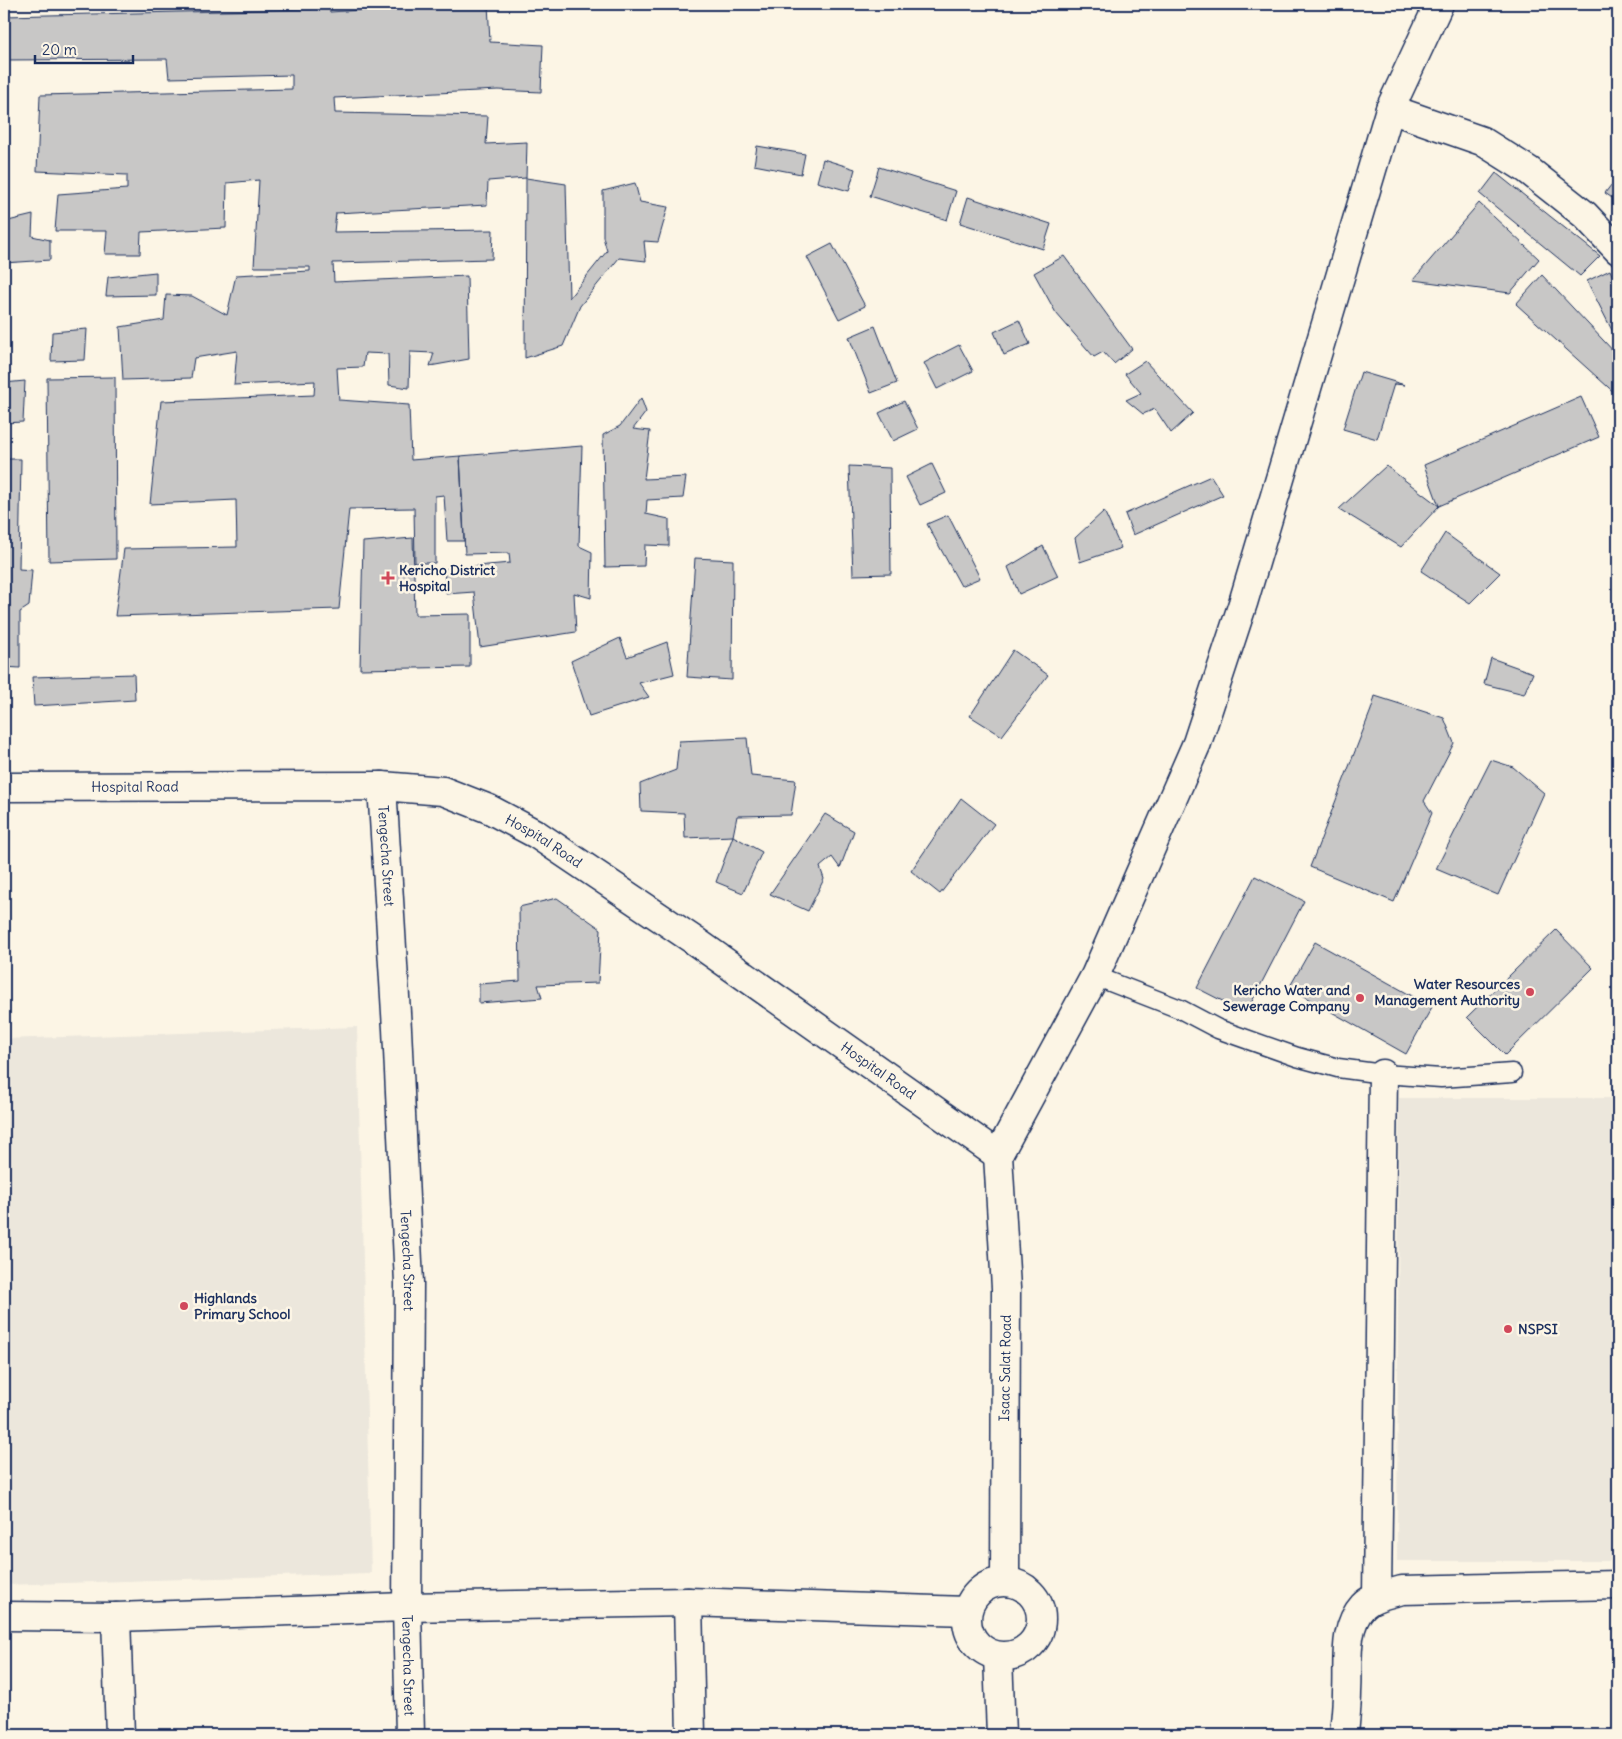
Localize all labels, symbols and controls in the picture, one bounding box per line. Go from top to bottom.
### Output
scale bar [35,32,132,64]
text: 20 m [42,40,77,59]
place label: Kericho District Hospital [399,561,495,595]
marker: Kericho District Hospital [381,571,395,585]
street label: Hospital Road [91,778,179,796]
street label: Tengecha Street [374,805,398,907]
street label: Hospital Road [502,810,586,872]
place label: Water Resources Management Authority [1374,975,1521,1009]
place label: Kericho Water and Sewerage Company [1223,981,1351,1015]
marker: Water Resources Management Authority [1524,986,1536,998]
marker: Kericho Water and Sewerage Company [1354,992,1366,1004]
street label: Hospital Road [837,1038,919,1103]
street label: Tengecha Street [397,1209,418,1311]
place label: Highlands Primary School [194,1289,290,1323]
marker: Highlands Primary School [178,1300,190,1312]
street label: Isaac Salat Road [995,1315,1015,1421]
place label: NSPSI [1518,1320,1558,1338]
marker: NSPSI [1502,1323,1514,1335]
street label: Tengecha Street [398,1614,419,1716]

